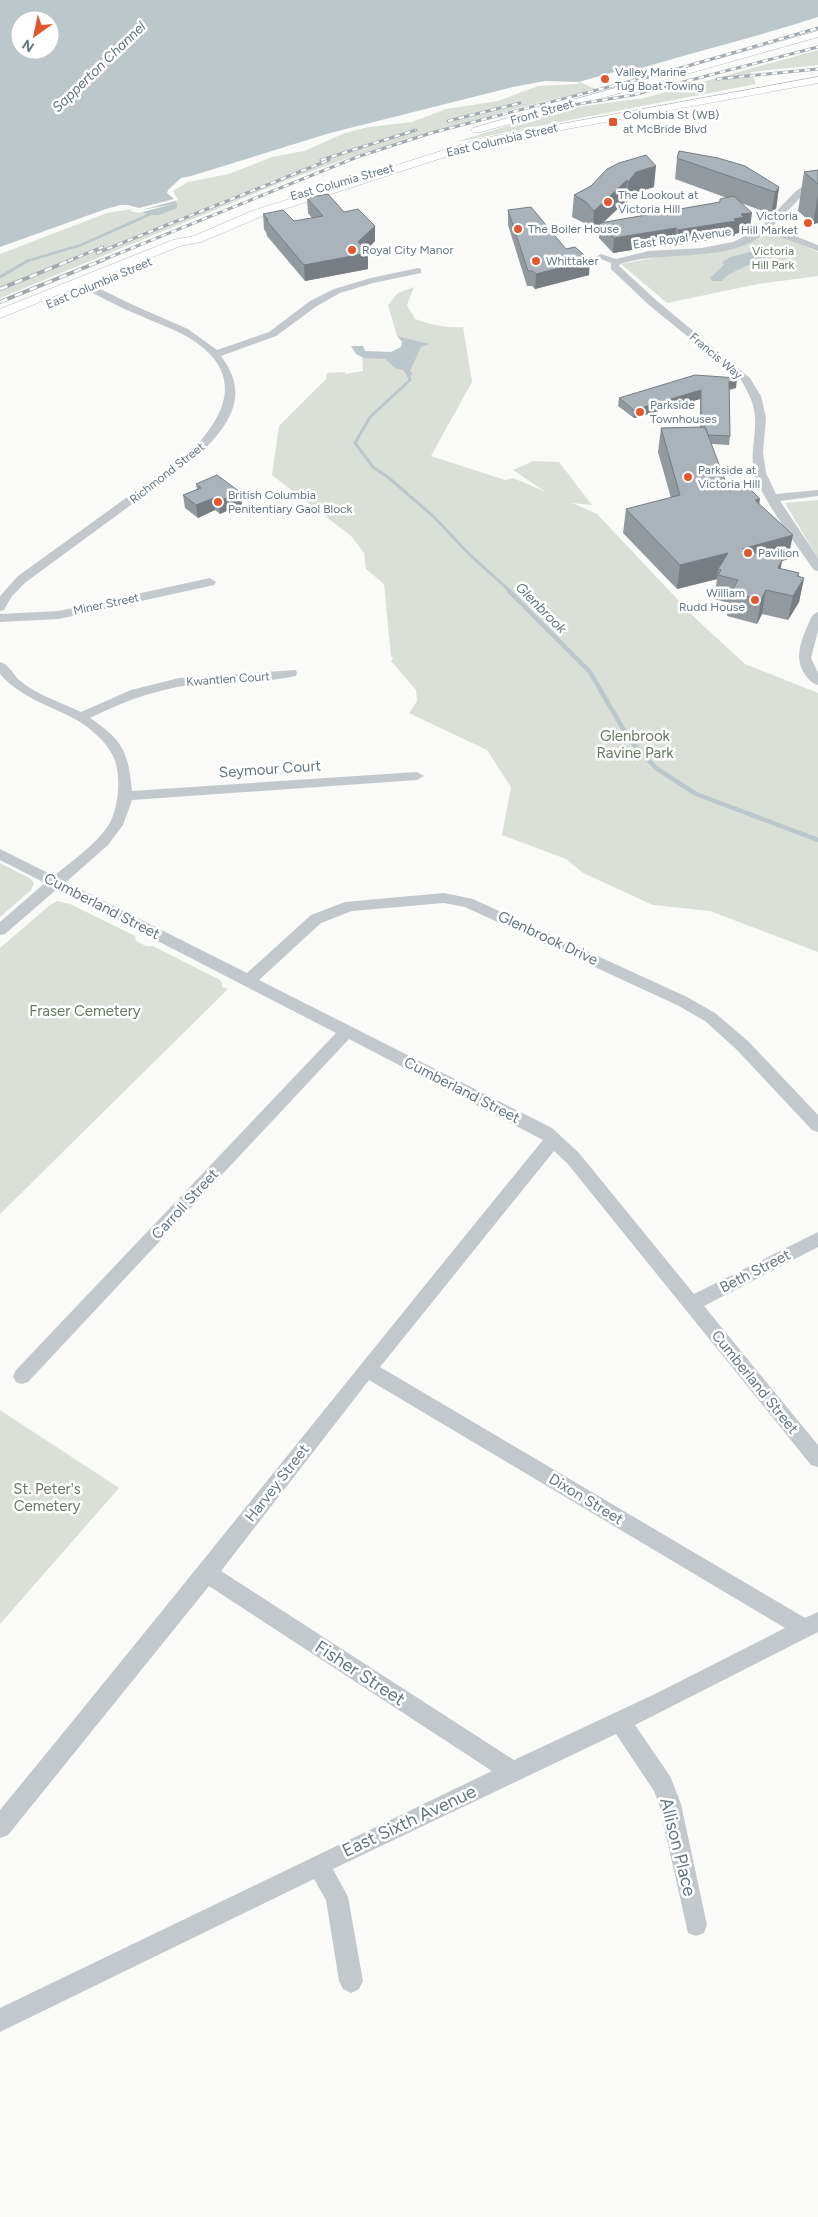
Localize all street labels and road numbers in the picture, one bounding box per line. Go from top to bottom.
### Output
street label: Front Street [509,96,576,128]
street label: East Columbia Street [445,120,560,160]
street label: East Columia Street [289,160,396,203]
street label: East Royal Avenue [632,224,732,252]
street label: East Columbia Street [44,254,155,312]
street label: Francis Way [687,330,746,383]
street label: Richmond Street [127,439,208,507]
street label: Miner Street [72,590,141,618]
street label: Kwantlen Court [186,669,271,689]
street label: Seymour Court [218,756,322,782]
street label: Cumberland Street [41,869,163,943]
street label: Glenbrook Drive [495,907,601,969]
street label: Cumberland Street [401,1053,523,1127]
street label: Carroll Street [148,1165,222,1243]
street label: Beth Street [717,1245,794,1297]
street label: Cumberland Street [708,1327,802,1438]
street label: Harvey Street [241,1440,313,1525]
street label: Dixon Street [546,1470,627,1528]
street label: Fisher Street [311,1636,409,1710]
street label: East Sixth Avenue [338,1780,480,1862]
street label: Allison Place [655,1795,701,1899]

